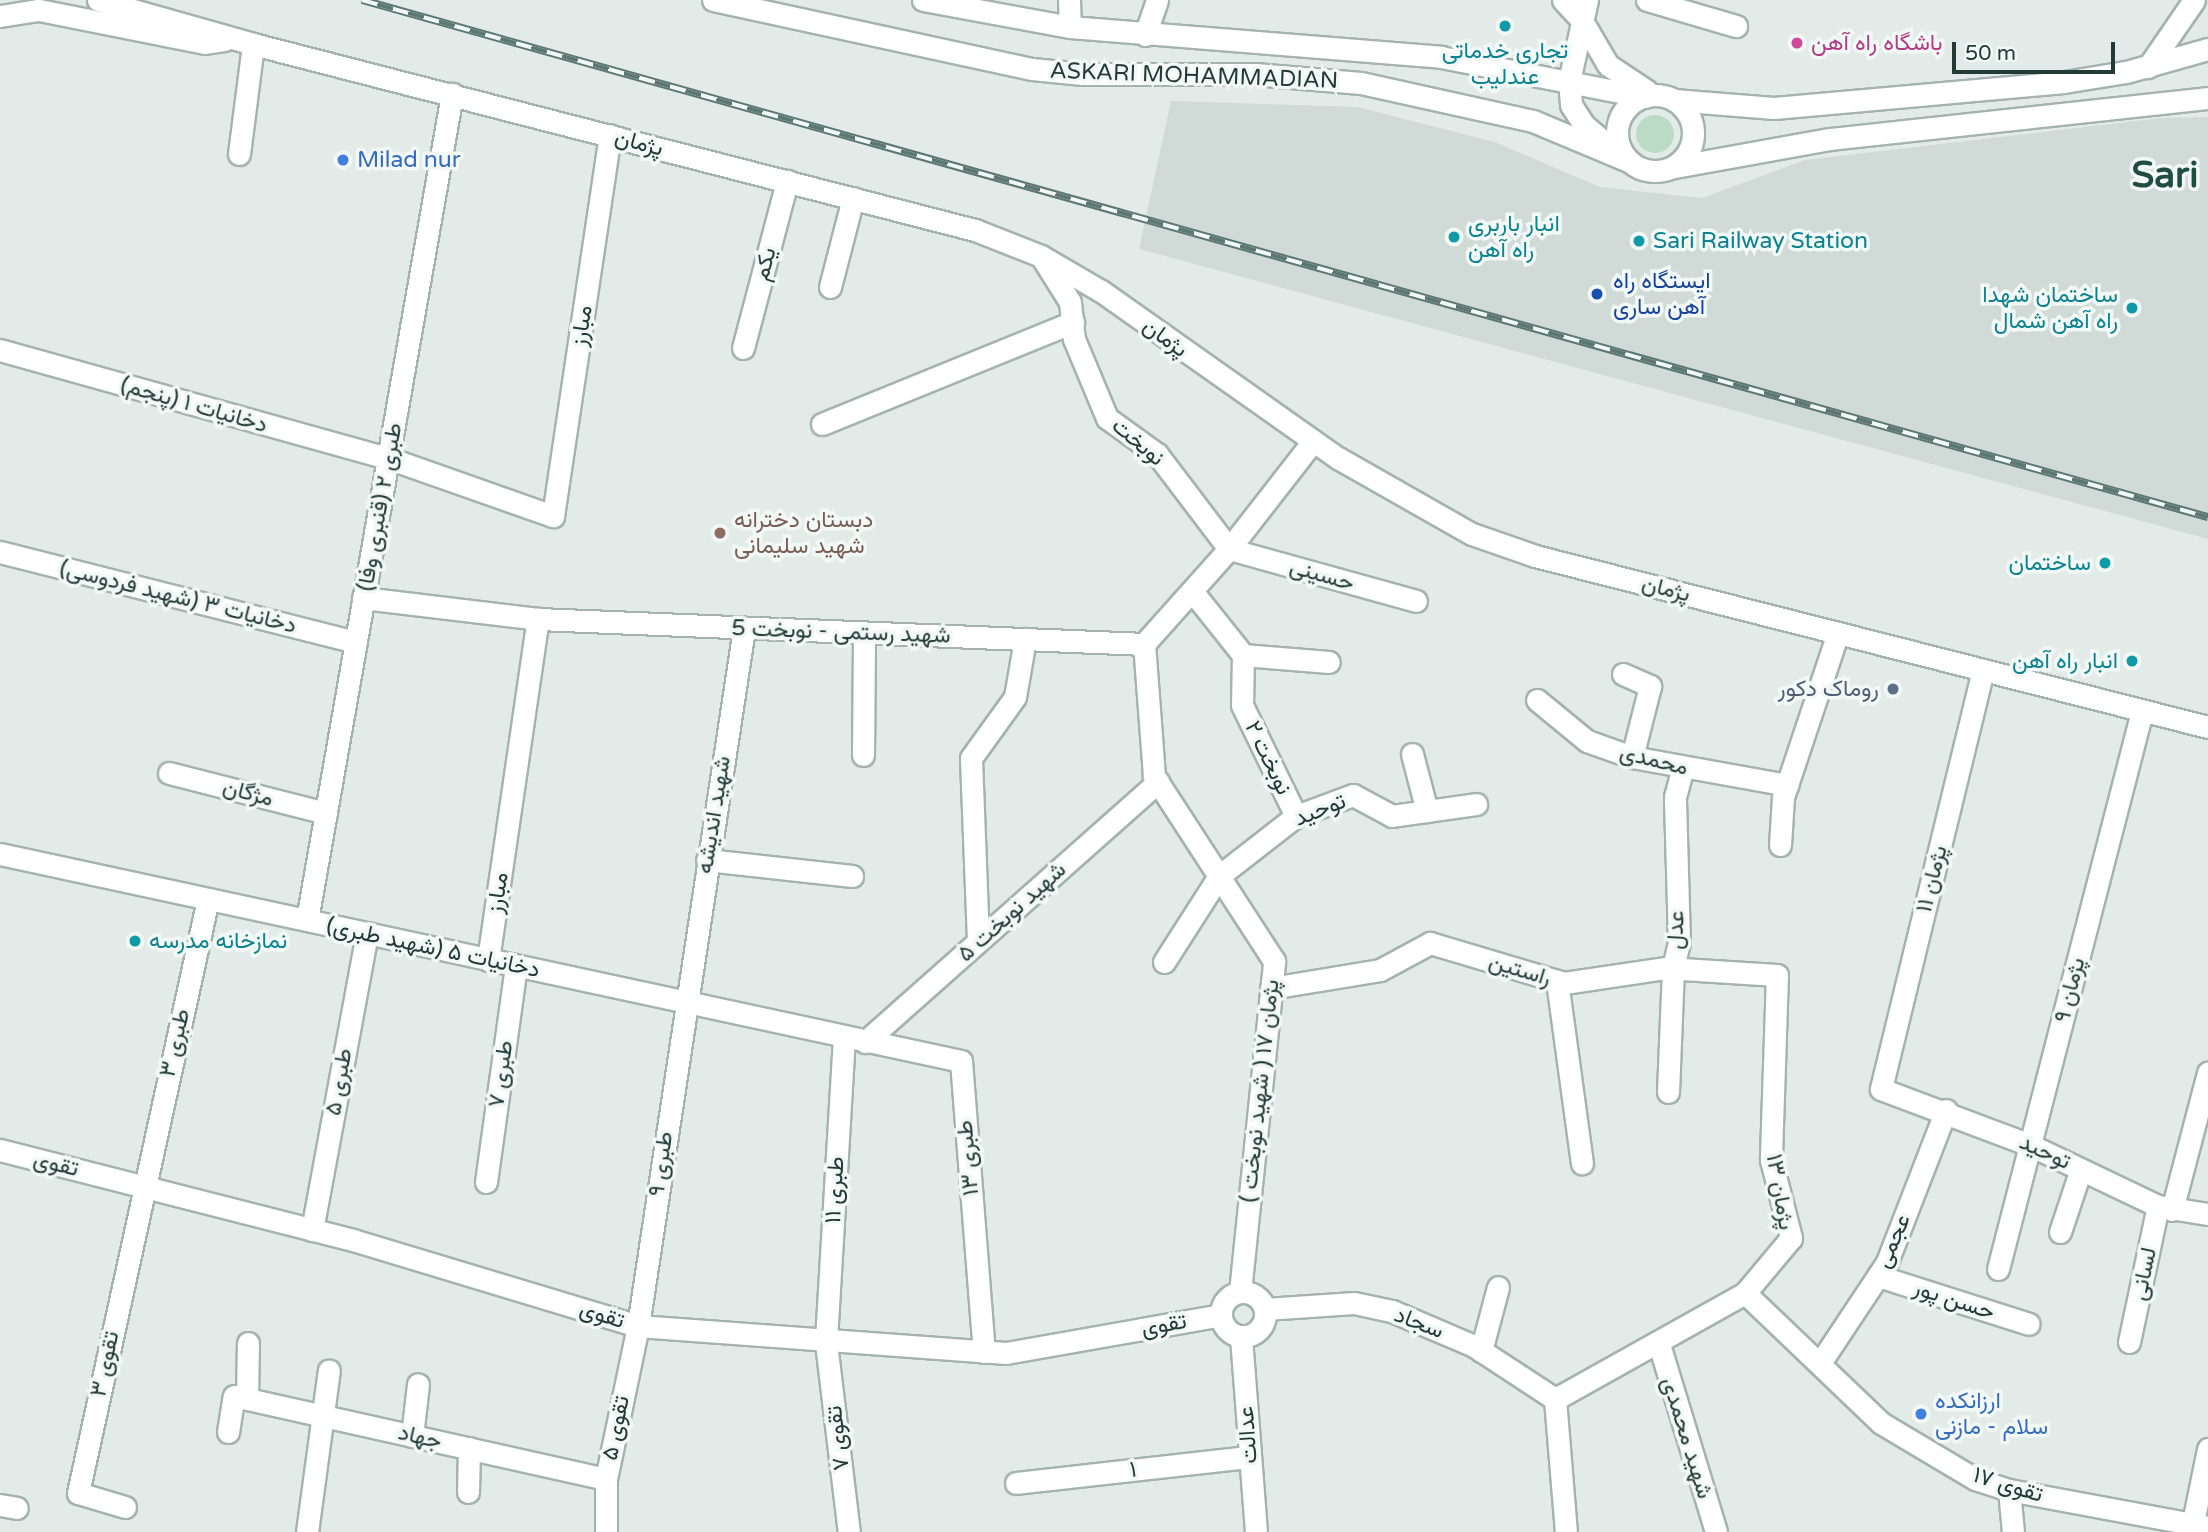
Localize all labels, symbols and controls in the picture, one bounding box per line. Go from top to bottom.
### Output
marker: تجاری خدماتی عندلیب [1497,18,1513,34]
scale bar [1956,28,2119,72]
place label: باشگاه راه آهن [1811,29,1943,57]
marker: باشگاه راه آهن [1789,35,1805,51]
place label: تجاری خدماتی عندلیب [1442,37,1568,91]
text: 50 m [1965,41,2016,66]
street label: ASKARI MOHAMMADIAN [1049,57,1339,95]
street label: پژمان [612,123,666,163]
place label: Milad nur [357,146,461,174]
marker: Milad nur [335,152,351,168]
district label: Sari [2132,154,2198,198]
place label: انبار باربری راه آهن [1468,210,1560,264]
place label: Sari Railway Station [1653,227,1868,255]
marker: انبار باربری راه آهن [1446,229,1462,245]
marker: Sari Railway Station [1631,233,1647,249]
street label: یکم [747,244,783,284]
place label: ایستگاه راه آهن ساری [1613,267,1711,321]
place label: ساختمان شهدا راه آهن شمال [1982,281,2118,335]
marker: ایستگاه راه آهن ساری [1587,284,1607,304]
marker: ساختمان شهدا راه آهن شمال [2124,300,2140,316]
street label: مبارز [565,303,599,349]
street label: پژمان [1137,312,1193,364]
street label: دخانیات ۱ (پنجم) [117,371,271,439]
street label: نوبخت [1106,412,1170,472]
street label: طبری ۲ (قنبری وفا) [352,421,408,593]
place label: دبستان دخترانه شهید سلیمانی [734,506,873,560]
marker: دبستان دخترانه شهید سلیمانی [712,525,728,541]
place label: ساختمان [2008,549,2091,577]
street label: حسینی [1287,553,1357,597]
street label: دخانیات ۳ (شهید فردوسی) [57,554,299,640]
marker: ساختمان [2097,555,2113,571]
street label: پژمان [1639,570,1693,608]
street label: شهید رستمی - نوبخت 5 [731,614,951,650]
place label: انبار راه آهن [2012,647,2118,675]
marker: انبار راه آهن [2124,653,2140,669]
place label: روماک دکور [1778,675,1879,703]
marker: روماک دکور [1885,681,1901,697]
street label: نوبخت ۲ [1238,717,1298,799]
street label: محمدی [1617,738,1691,782]
street label: شهید اندیشه [691,754,737,876]
street label: مژگان [220,773,276,813]
street label: توحید [1290,787,1350,833]
street label: پژمان ۱۱ [1910,843,1954,915]
street label: شهید نوبخت ۵ [952,856,1072,968]
street label: مبارز [481,870,515,916]
street label: عدل [1661,910,1691,950]
street label: دخانیات ۵ (شهید طبری) [324,912,542,984]
place label: نمازخانه مدرسه [149,927,287,955]
marker: نمازخانه مدرسه [127,933,143,949]
street label: راستین [1485,947,1555,993]
street label: پژمان ۹ [2049,955,2091,1025]
street label: پژمان ۱۷ ( شهید نوبخت ) [1235,978,1285,1204]
street label: طبری ۳ [154,1006,196,1080]
street label: طبری ۷ [483,1039,519,1109]
street label: طبری ۵ [320,1046,358,1118]
street label: طبری ۱۳ [951,1119,985,1197]
street label: توحید [2015,1128,2075,1176]
street label: طبری ۹ [643,1130,679,1198]
street label: تقوی [31,1145,81,1183]
street label: پژمان ۱۳ [1760,1152,1800,1232]
street label: طبری ۱۱ [819,1156,851,1224]
street label: عجمی [1869,1210,1917,1272]
street label: لسانی [2125,1245,2163,1303]
street label: حسن پور [1910,1274,1998,1326]
street label: تقوی [576,1295,628,1335]
street label: سجاد [1390,1301,1448,1345]
street label: تقوی [1139,1307,1189,1343]
street label: تقوی ۳ [85,1329,125,1399]
street label: شهید محمدی [1655,1374,1719,1502]
place label: ارزانکده سلام - مازنی [1935,1387,2048,1441]
street label: تقوی ۵ [596,1393,636,1463]
street label: تقوی ۷ [820,1404,856,1472]
street label: عدالت [1232,1405,1264,1465]
marker: ارزانکده سلام - مازنی [1913,1406,1929,1422]
street label: جهاد [396,1419,444,1455]
street label: ۱ [1128,1456,1138,1484]
street label: تقوی ۱۷ [1970,1461,2046,1509]

